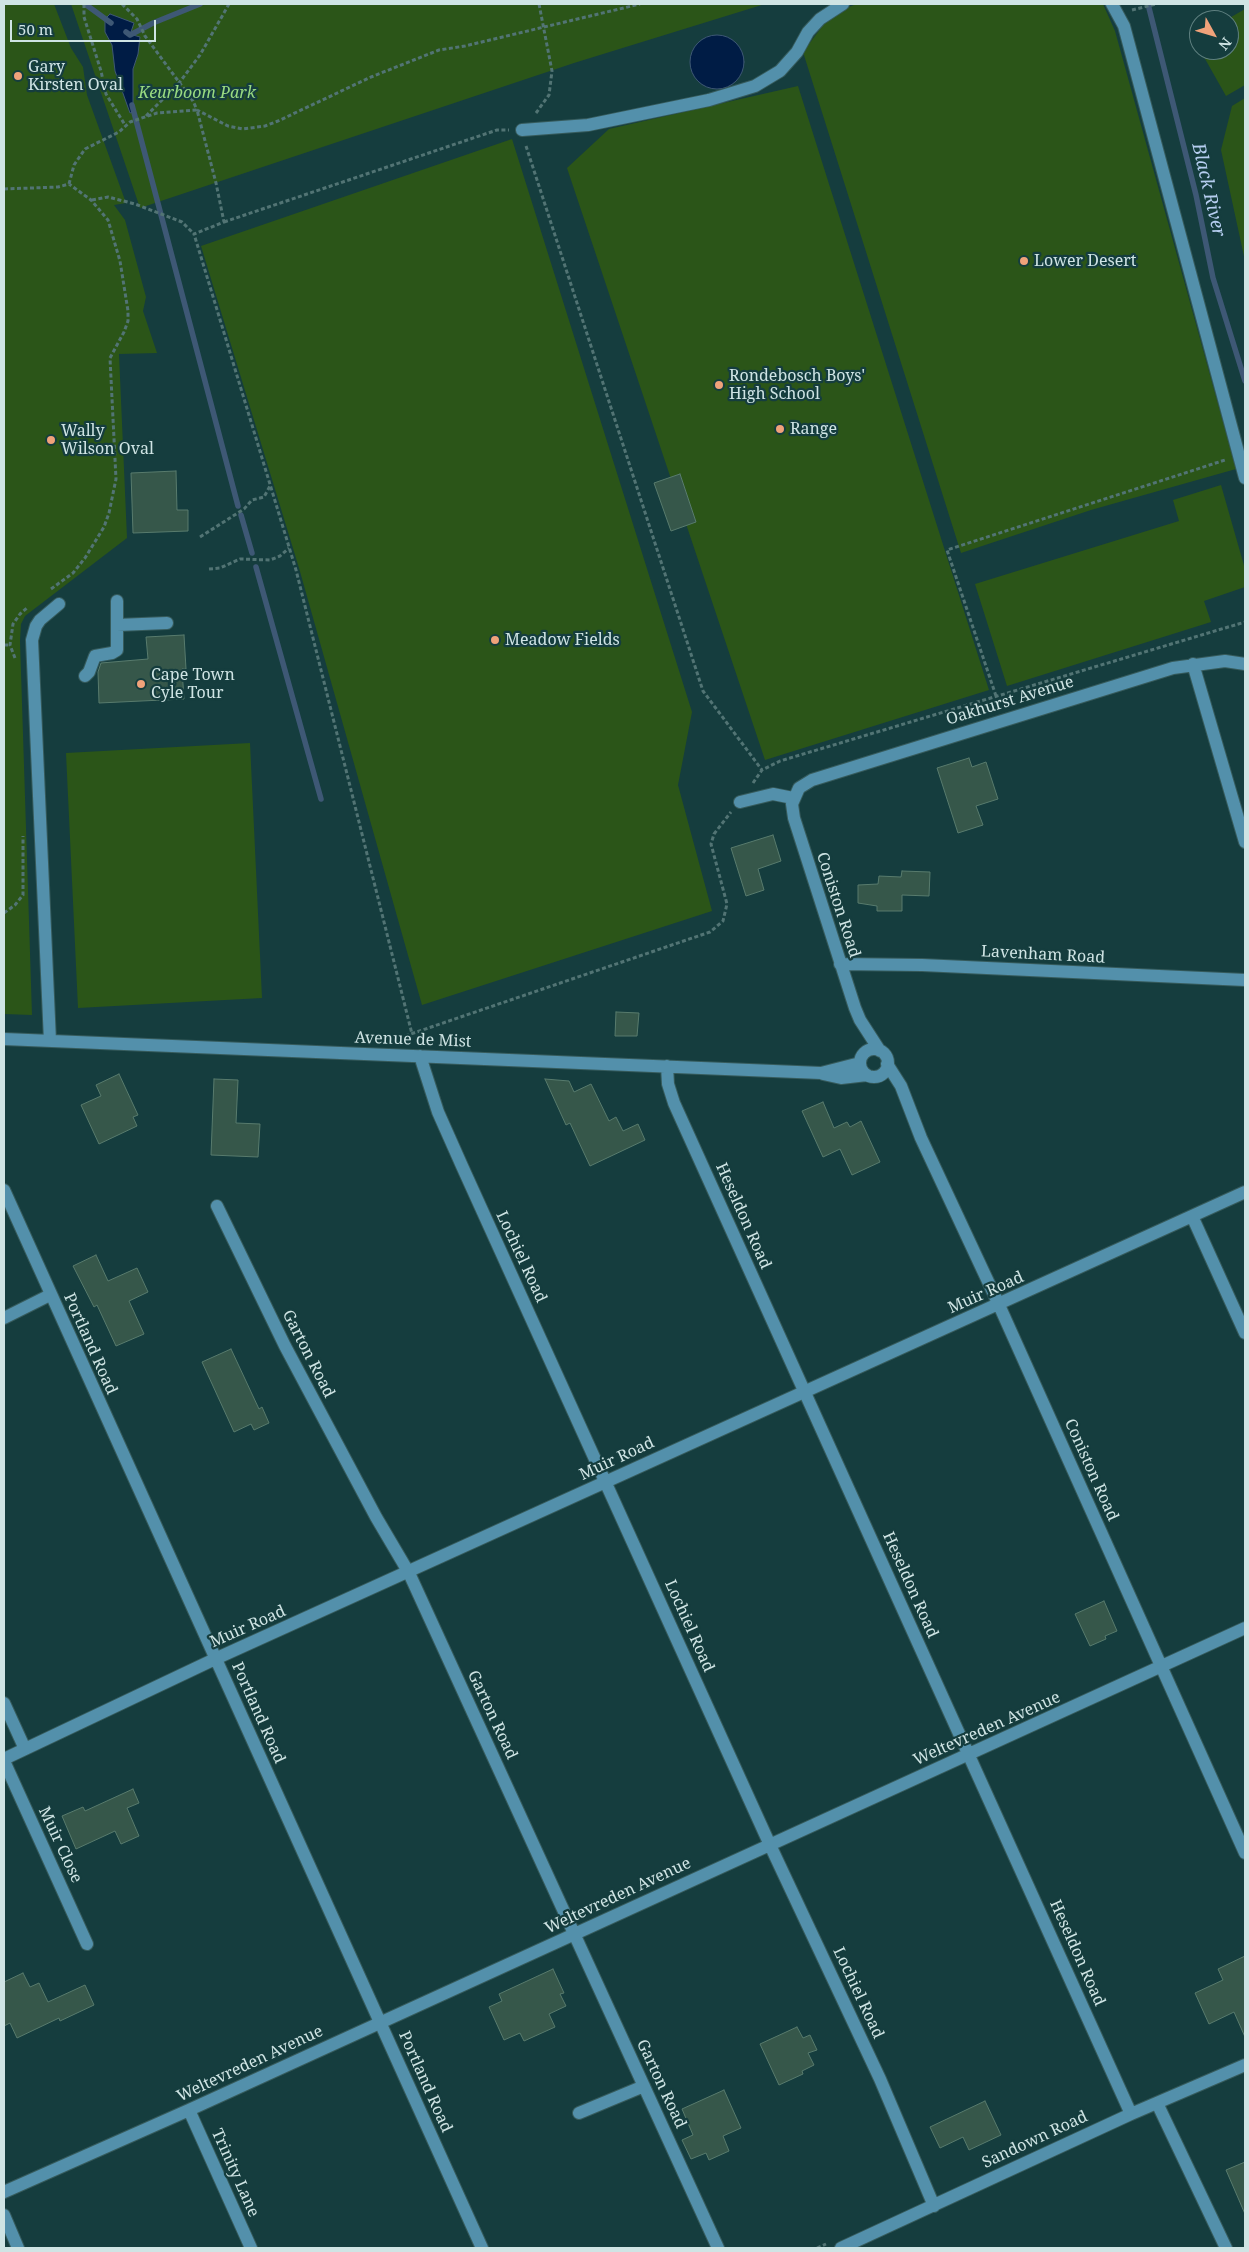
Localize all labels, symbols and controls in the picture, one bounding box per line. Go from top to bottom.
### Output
scale bar [12,10,159,42]
north arrow [1189,10,1239,60]
text: 50 m [18,19,53,39]
text: N [1214,34,1236,54]
place label: Gary Kirsten Oval [28,57,123,95]
marker: Gary Kirsten Oval [12,70,24,82]
park label: Keurboom Park [138,83,256,103]
water label: Black River [1187,141,1229,239]
place label: Lower Desert [1034,251,1136,271]
marker: Lower Desert [1018,255,1030,267]
place label: Rondebosch Boys' High School [729,366,865,404]
marker: Rondebosch Boys' High School [713,379,725,391]
place label: Range [790,419,837,439]
place label: Wally Wilson Oval [61,421,154,459]
marker: Range [774,423,786,435]
marker: Wally Wilson Oval [45,434,57,446]
place label: Meadow Fields [505,630,620,650]
marker: Meadow Fields [489,634,501,646]
place label: Cape Town Cyle Tour [151,665,235,703]
street label: Oakhurst Avenue [944,672,1076,730]
marker: Cape Town Cyle Tour [135,678,147,690]
street label: Coniston Road [812,850,864,960]
street label: Lavenham Road [981,942,1105,968]
street label: Avenue de Mist [354,1028,472,1052]
street label: Heseldon Road [711,1160,775,1272]
street label: Lochiel Road [491,1208,551,1306]
street label: Muir Road [945,1268,1027,1318]
street label: Portland Road [59,1290,121,1398]
street label: Garton Road [278,1307,338,1401]
street label: Coniston Road [1060,1416,1122,1524]
street label: Muir Road [576,1433,658,1485]
street label: Heseldon Road [878,1529,942,1641]
street label: Lochiel Road [660,1577,718,1675]
street label: Muir Road [207,1602,289,1652]
street label: Portland Road [227,1659,289,1767]
street label: Garton Road [463,1667,521,1763]
street label: Weltevreden Avenue [911,1688,1063,1770]
street label: Muir Close [34,1804,86,1886]
street label: Weltevreden Avenue [542,1854,694,1938]
street label: Heseldon Road [1045,1897,1109,2009]
street label: Lochiel Road [828,1944,888,2042]
street label: Weltevreden Avenue [174,2022,326,2106]
street label: Portland Road [394,2028,456,2136]
street label: Garton Road [632,2036,690,2132]
street label: Sandown Road [979,2107,1091,2173]
street label: Trinity Lane [207,2126,263,2220]

